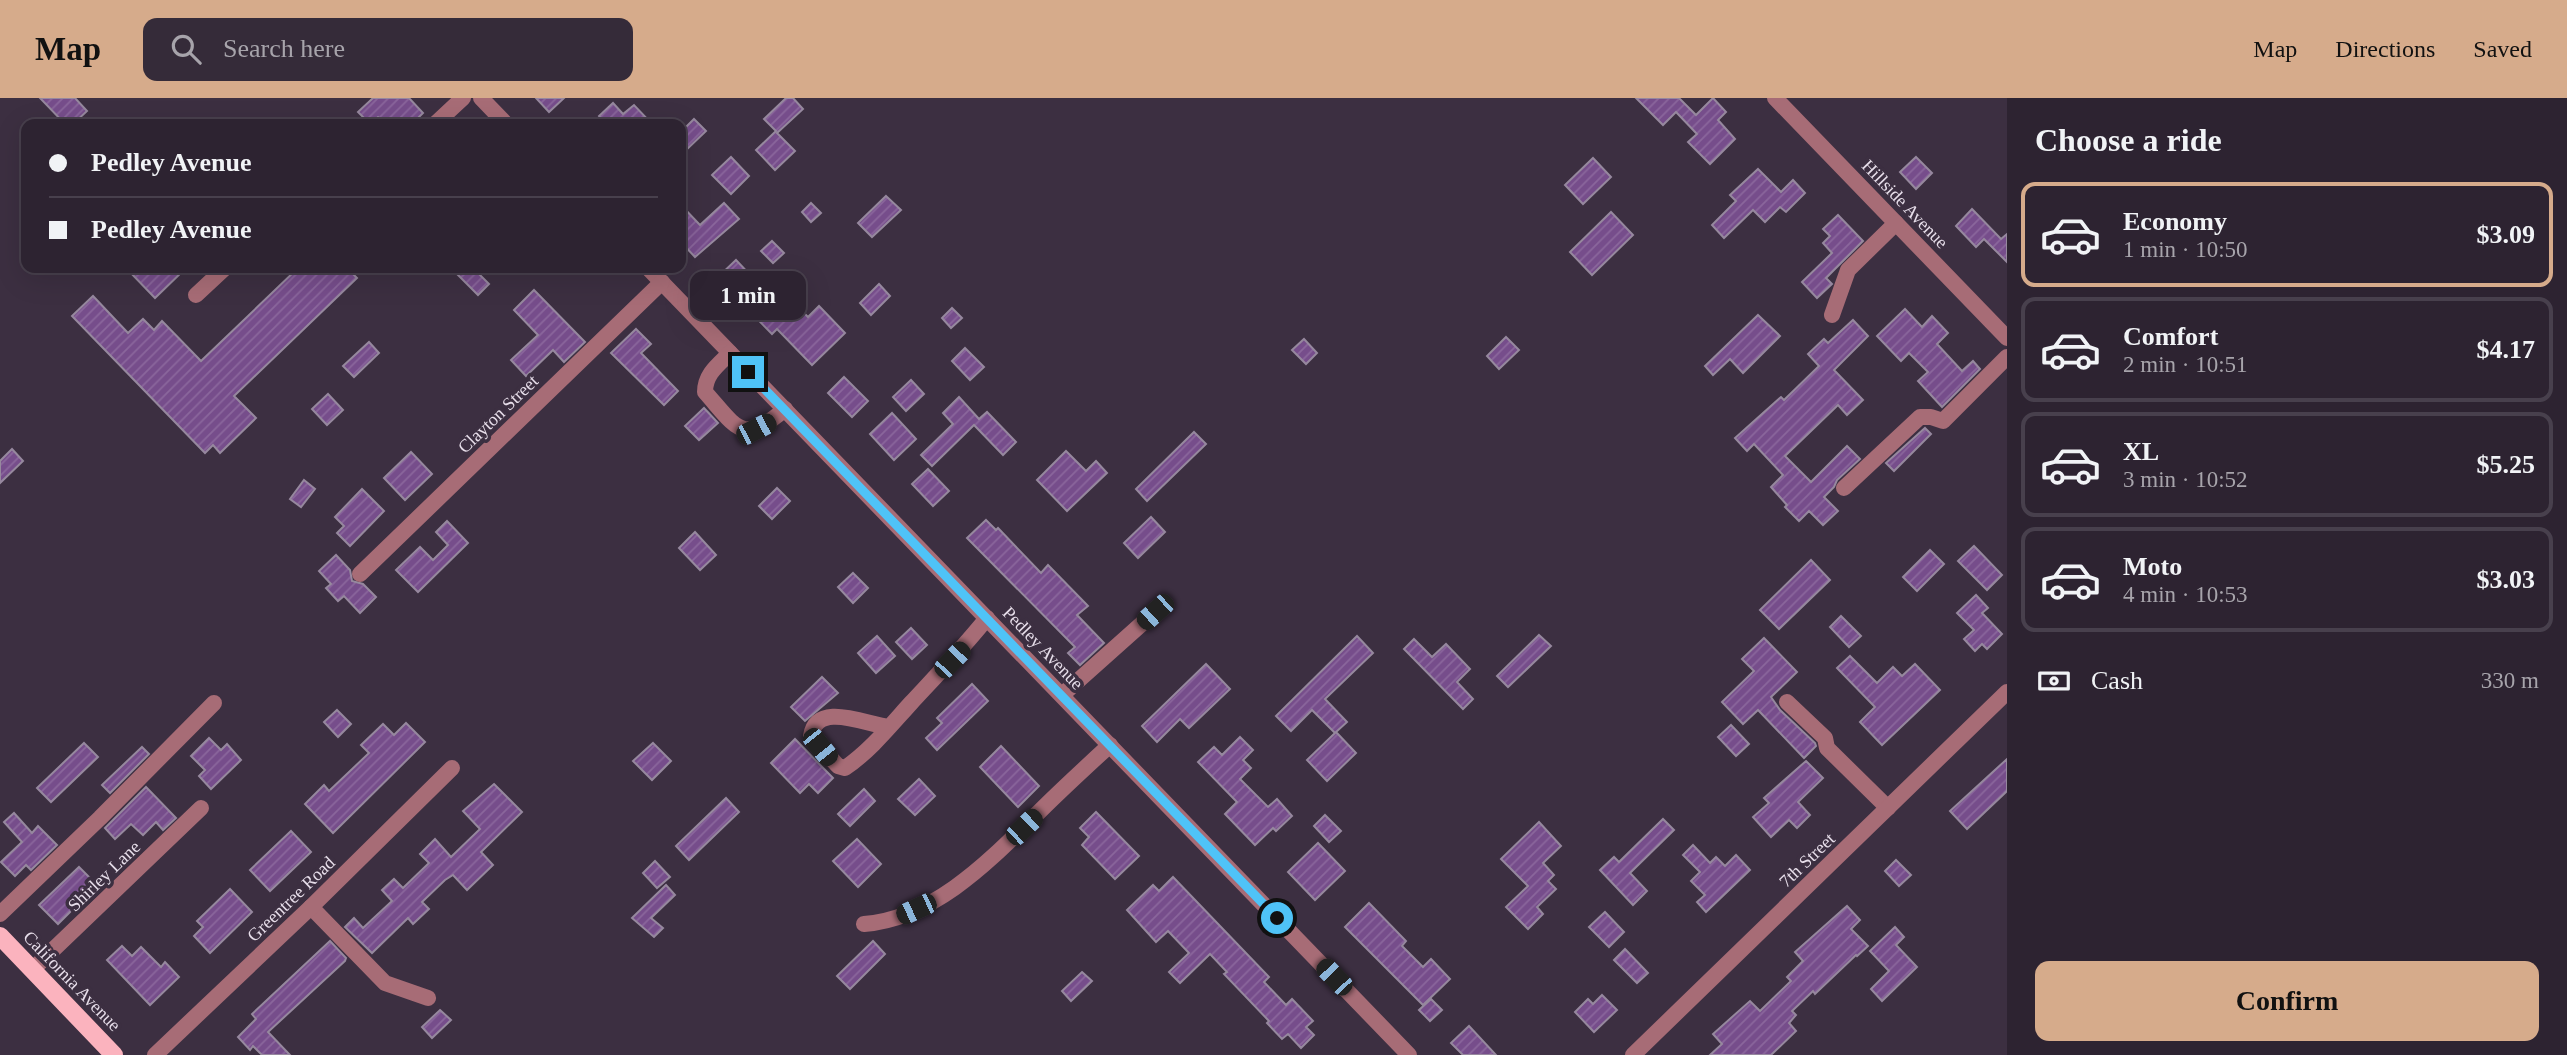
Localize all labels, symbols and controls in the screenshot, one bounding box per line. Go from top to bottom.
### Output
search box [143,18,633,81]
icon: search [167,30,205,68]
text: Map [35,31,101,67]
text: Search here [223,34,345,63]
text: Map [2253,36,2297,62]
text: Directions [2335,36,2435,62]
text: Saved [2473,36,2532,62]
text: Choose a ride [2035,122,2222,158]
text: Pedley Avenue [91,148,252,177]
street label: Hillside Avenue [1858,156,1952,252]
icon: car [2039,203,2102,266]
text: Economy [2123,207,2227,236]
text: Pedley Avenue [91,215,252,244]
text: $3.09 [2477,220,2535,249]
text: 1 min · 10:50 [2123,237,2248,262]
callout: 1 min [690,271,806,320]
text: 1 min [720,283,776,308]
icon: car [2039,318,2102,381]
text: Comfort [2123,322,2218,351]
text: $4.17 [2477,335,2535,364]
text: 2 min · 10:51 [2123,352,2248,377]
route end [732,356,764,388]
street label: Clayton Street [454,371,542,457]
car [733,410,780,448]
icon: car [2039,433,2102,496]
text: XL [2123,437,2159,466]
text: $5.25 [2477,450,2535,479]
text: 3 min · 10:52 [2123,467,2248,492]
icon: car [2039,548,2102,611]
text: Moto [2123,552,2182,581]
text: $3.03 [2477,565,2535,594]
text: 4 min · 10:53 [2123,582,2248,607]
car [1133,590,1178,634]
street label: Pedley Avenue [999,603,1087,693]
car [930,638,975,682]
icon: cash [2035,662,2073,700]
text: Cash [2091,666,2143,695]
text: 330 m [2481,668,2539,693]
car [799,724,842,770]
car [1002,805,1047,849]
street label: 7th Street [1775,829,1839,891]
street label: Shirley Lane [64,837,144,915]
street label: Greentree Road [243,852,339,946]
car [893,891,940,927]
route start [1261,902,1293,934]
street label: California Avenue [19,927,125,1035]
car [1312,955,1357,999]
button: Confirm [2035,961,2539,1041]

